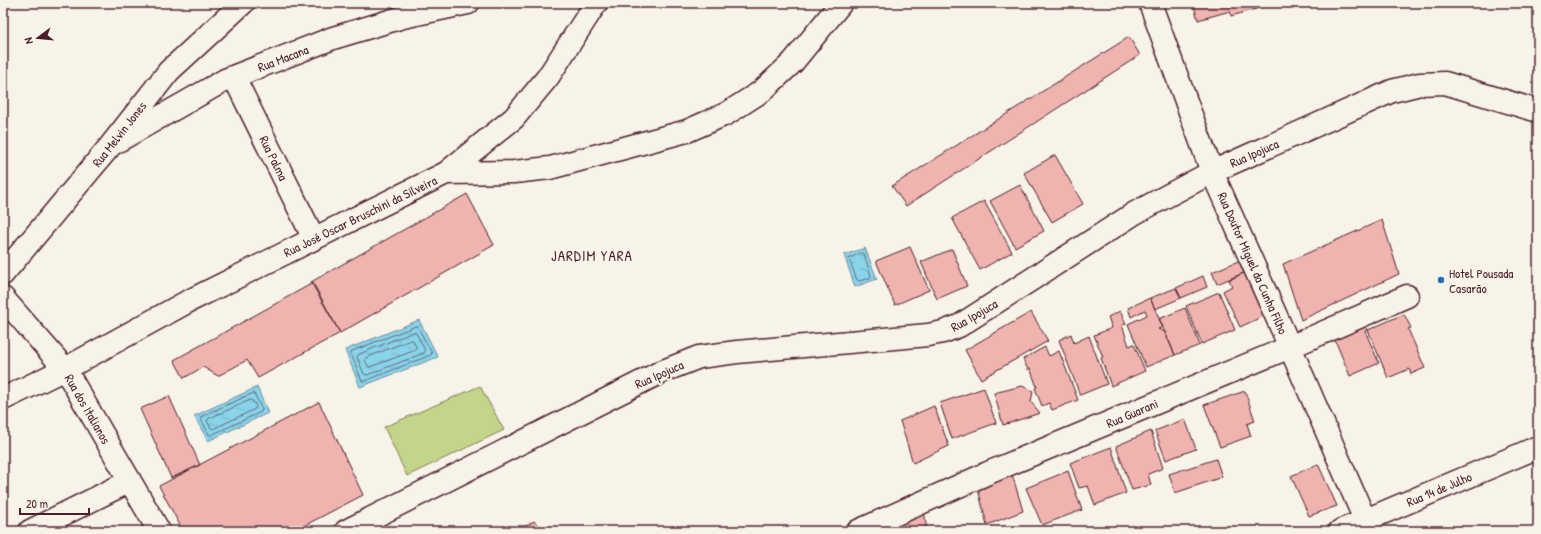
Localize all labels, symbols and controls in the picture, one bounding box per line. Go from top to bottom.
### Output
north arrow [18,18,58,58]
text: N [21,36,36,46]
street label: Rua Macana [255,40,311,76]
street label: Rua Melvin Jones [88,97,150,171]
street label: Rua Palma [255,133,293,183]
street label: Rua Ipojuca [1227,134,1281,172]
street label: Rua José Oscar Bruschini da Silveira [280,171,440,261]
street label: Rua Doutor Miguel da Cunha Filho [1214,189,1292,337]
district label: JARDIM YARA [551,245,633,266]
place label: Hotel Pousada Casarão [1449,264,1513,297]
marker: Hotel Pousada Casarão [1436,275,1446,285]
street label: Rua Ipojuca [947,294,1001,336]
street label: Rua Ipojuca [632,355,686,393]
street label: Rua dos Italianos [61,371,115,447]
street label: Rua Guarani [1103,394,1161,432]
street label: Rua 14 de Julho [1404,467,1474,511]
scale bar [20,490,89,516]
text: 20 m [26,495,48,512]

